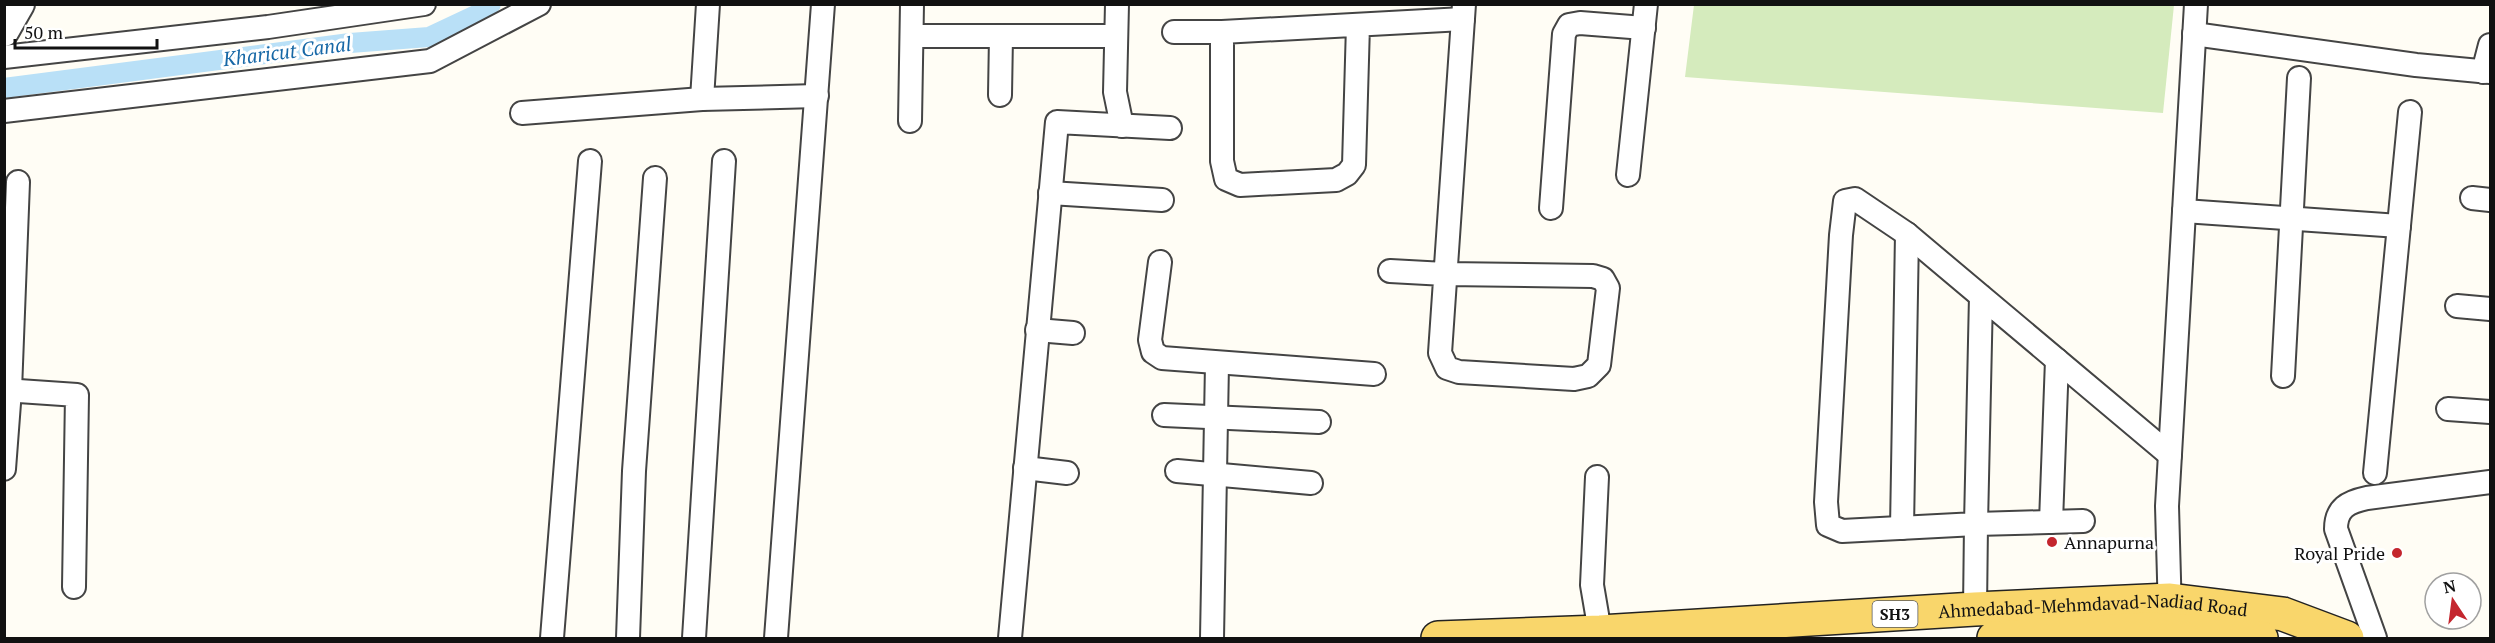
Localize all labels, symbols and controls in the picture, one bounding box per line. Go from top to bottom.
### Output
scale bar [15,12,158,50]
text: 50 m [24,20,64,44]
water label: Kharicut Canal [220,30,353,72]
place label: Annapurna [2064,530,2154,554]
marker: Annapurna [2045,535,2059,549]
place label: Royal Pride [2294,541,2385,565]
marker: Royal Pride [2390,546,2404,560]
north arrow [2423,571,2483,631]
text: N [2441,574,2458,598]
street label: Ahmedabad-Mehmdavad-Nadiad Road [1937,588,2249,623]
road number: SH3 [1872,601,1918,627]

